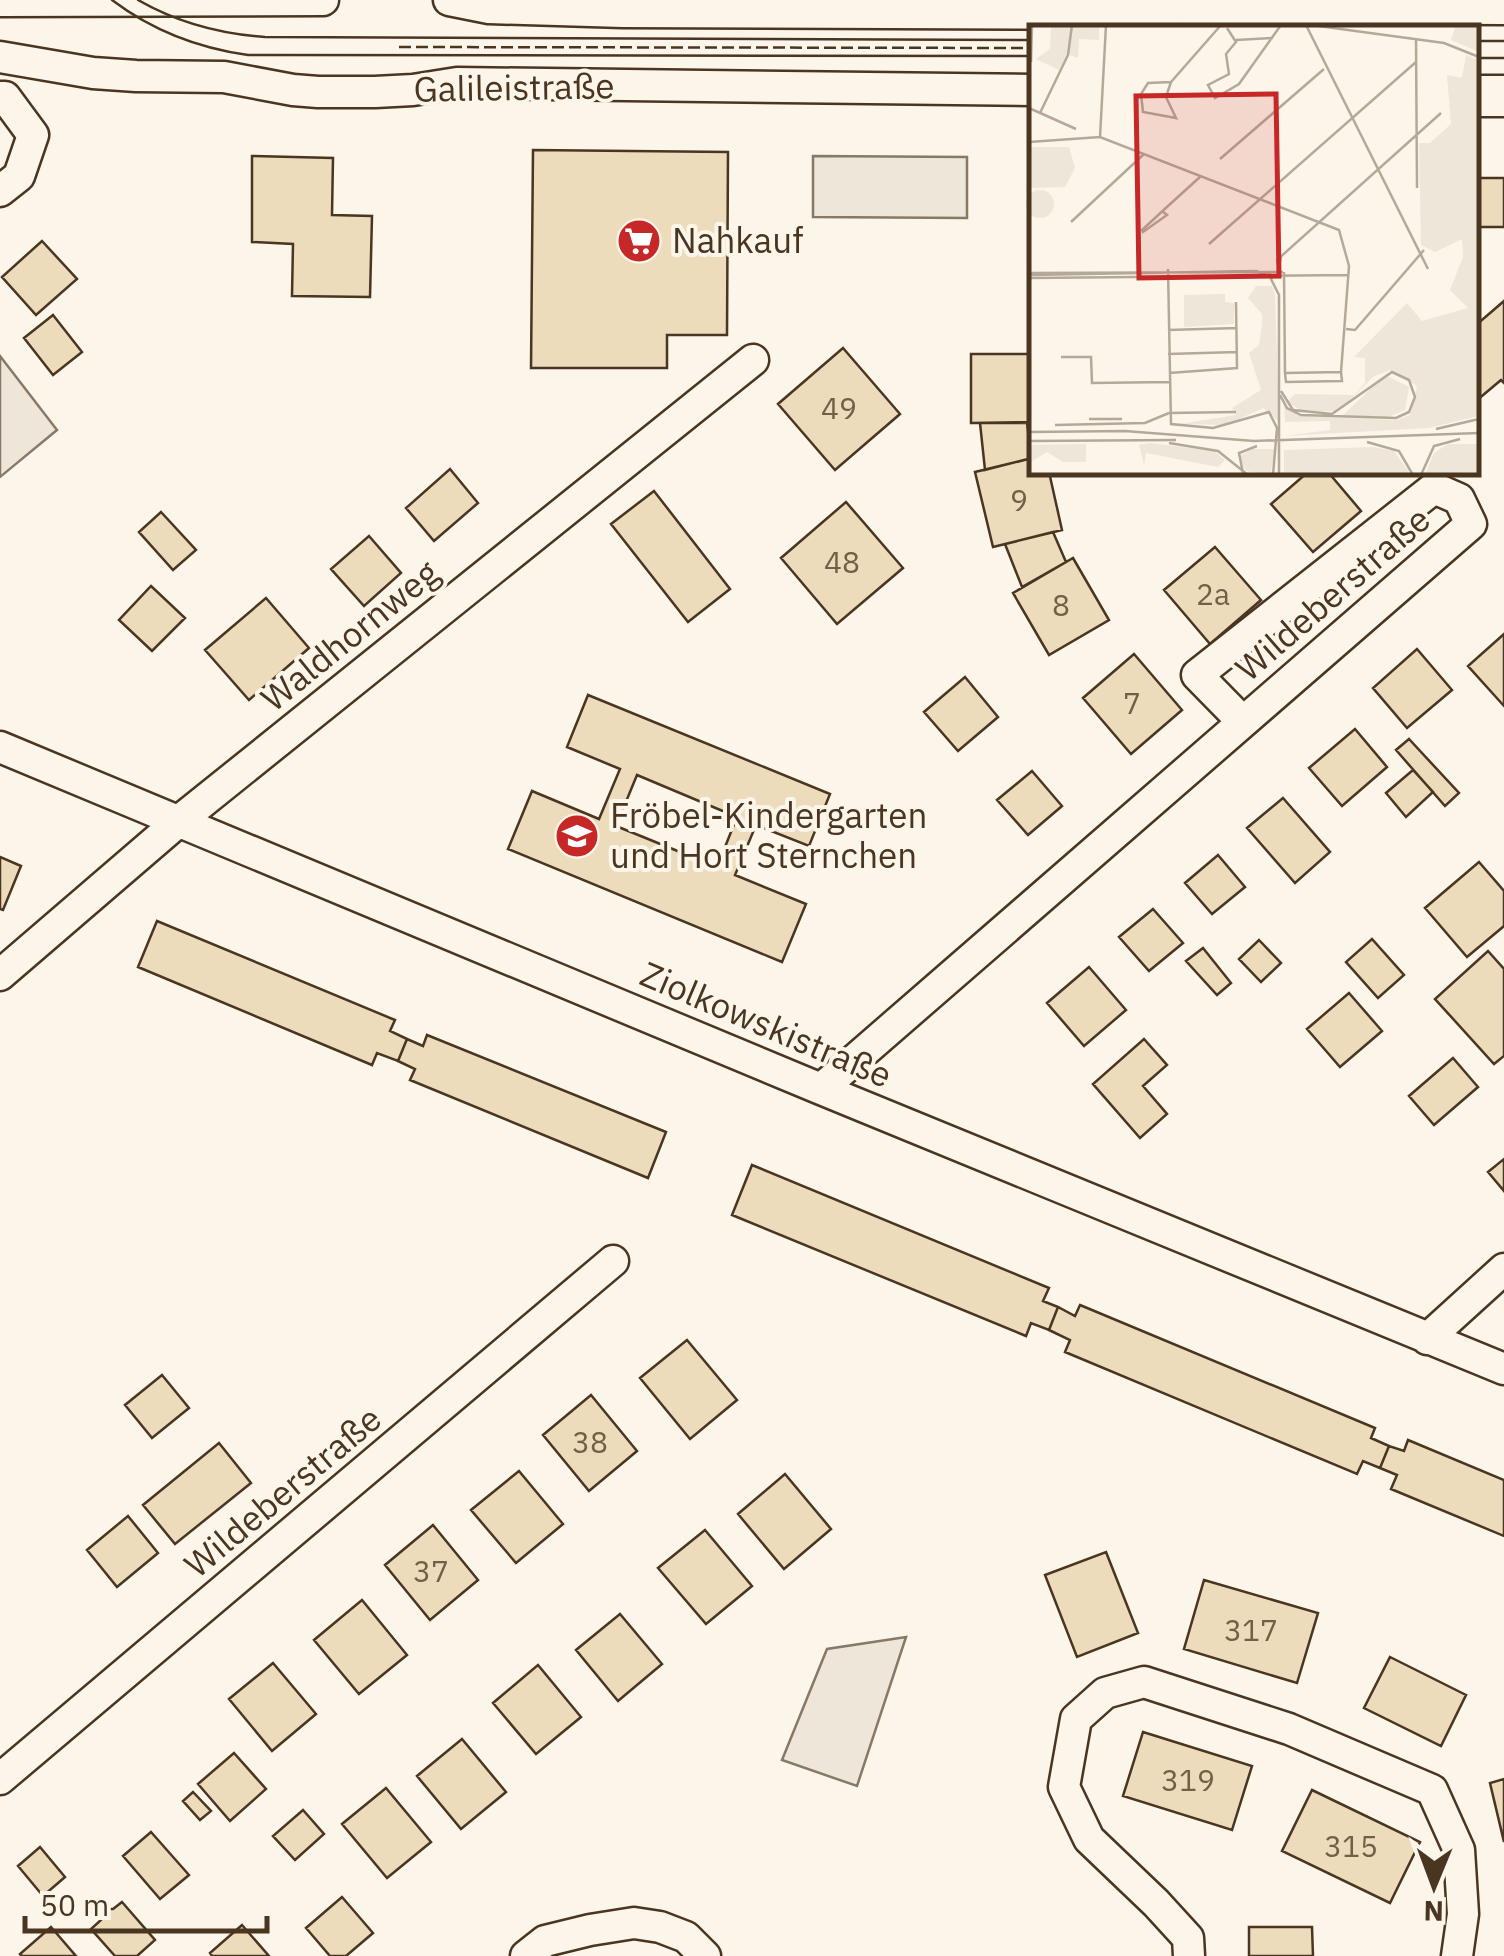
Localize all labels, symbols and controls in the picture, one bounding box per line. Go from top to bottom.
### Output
inset map [1029,25,1479,475]
street label: Galileistraße [413,62,615,112]
place label: Nahkauf [672,217,804,263]
supermarket icon: Nahkauf [616,218,662,264]
house number: 49 [821,388,857,427]
house number: 9 [1010,480,1028,519]
street label: Wildeberstraße [1225,496,1439,690]
house number: 48 [824,542,860,581]
street label: Waldhornweg [251,549,448,721]
house number: 2a [1196,574,1230,613]
house number: 8 [1052,585,1070,624]
house number: 7 [1123,683,1141,722]
place label: Fröbel-Kindergarten und Hort Sternchen [610,792,927,878]
school or university icon: Fröbel-Kindergarten und Hort Sternchen [554,813,600,859]
street label: Ziolkowskistraße [634,950,899,1098]
street label: Wildeberstraße [174,1395,390,1587]
house number: 38 [572,1422,608,1461]
house number: 37 [413,1551,449,1590]
house number: 317 [1224,1610,1278,1649]
house number: 319 [1161,1760,1215,1799]
house number: 315 [1324,1826,1378,1865]
north arrow [1384,1836,1484,1936]
scale bar [25,1871,268,1933]
text: 50 m [40,1885,109,1924]
text: N [1423,1893,1444,1930]

